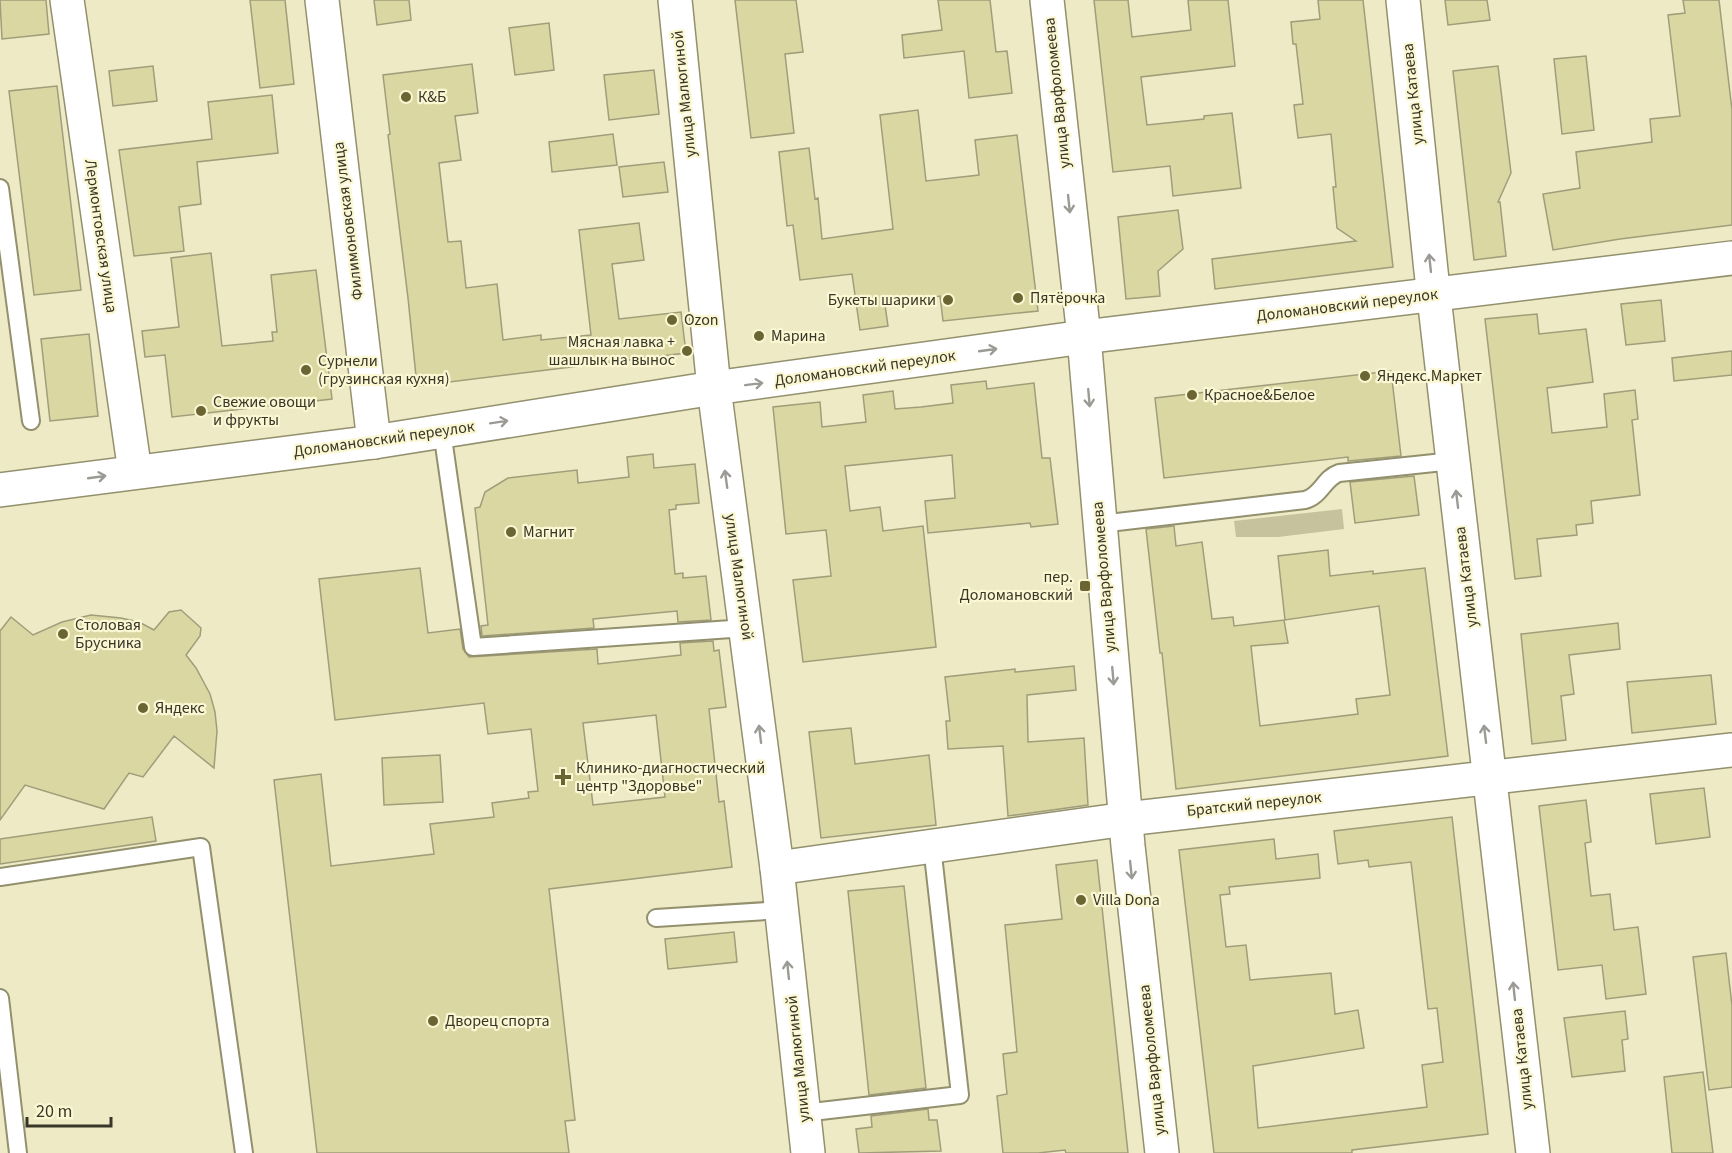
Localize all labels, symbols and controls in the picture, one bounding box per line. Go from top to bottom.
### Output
street label: улица Варфоломеева [1038,17,1076,169]
street label: улица Малюгиной [666,29,702,159]
street label: улица Катаева [1397,42,1429,146]
place label: К&Б [418,86,446,108]
marker: К&Б [399,90,413,104]
street label: Филимоновская улица [327,141,369,301]
street label: Лермонтовская улица [79,158,123,314]
one-way arrow [1064,194,1075,214]
one-way arrow [1424,254,1435,274]
street label: Доломановский переулок [1255,283,1439,327]
place label: Пятёрочка [1030,287,1105,309]
place label: Букеты шарики [828,289,936,311]
marker: Пятёрочка [1011,291,1025,305]
marker: Букеты шарики [941,293,955,307]
place label: Ozon [684,309,719,331]
marker: Ozon [665,313,679,327]
place label: Марина [771,325,826,347]
marker: Марина [752,329,766,343]
place label: Мясная лавка + шашлык на вынос [548,331,675,371]
marker: Мясная лавка + шашлык на вынос [680,344,694,358]
street label: Доломановский переулок [773,344,957,392]
one-way arrow [978,345,998,356]
place label: Сурнели (грузинская кухня) [318,350,450,390]
marker: Сурнели (грузинская кухня) [299,363,313,377]
place label: Яндекс.Маркет [1377,365,1482,387]
marker: Яндекс.Маркет [1358,369,1372,383]
one-way arrow [743,378,763,389]
place label: Красное&Белое [1204,384,1315,406]
one-way arrow [1084,388,1095,408]
marker: Красное&Белое [1185,388,1199,402]
place label: Свежие овощи и фрукты [213,391,316,431]
marker: Свежие овощи и фрукты [194,404,208,418]
street label: Доломановский переулок [292,415,476,463]
one-way arrow [488,416,508,427]
one-way arrow [720,469,731,489]
one-way arrow [87,472,107,483]
one-way arrow [1451,489,1462,509]
street label: улица Варфоломеева [1086,501,1122,653]
street label: улица Малюгиной [719,512,759,642]
place label: Магнит [523,521,575,543]
marker: Магнит [504,525,518,539]
street label: улица Катаева [1449,525,1483,629]
place label: пер. Доломановский [960,566,1073,606]
marker: пер. Доломановский [1078,579,1092,593]
place label: Столовая Брусника [75,614,142,654]
marker: Столовая Брусника [56,627,70,641]
one-way arrow [1108,666,1119,686]
place label: Яндекс [155,697,205,719]
marker: Яндекс [136,701,150,715]
one-way arrow [754,725,765,745]
one-way arrow [1479,725,1490,745]
place label: Клинико-диагностический центр "Здоровье" [576,757,765,797]
marker: Клинико-диагностический центр "Здоровье" [554,768,572,786]
street label: Братский переулок [1185,786,1323,822]
one-way arrow [1125,860,1136,880]
place label: Villa Dona [1093,889,1160,911]
marker: Villa Dona [1074,893,1088,907]
one-way arrow [782,960,793,980]
one-way arrow [1509,981,1520,1001]
street label: улица Варфоломеева [1133,984,1171,1136]
street label: улица Малюгиной [780,994,816,1124]
street label: улица Катаева [1506,1007,1538,1111]
place label: Дворец спорта [445,1010,550,1032]
marker: Дворец спорта [426,1014,440,1028]
scale bar [27,1090,111,1128]
text: 20 m [36,1099,72,1124]

